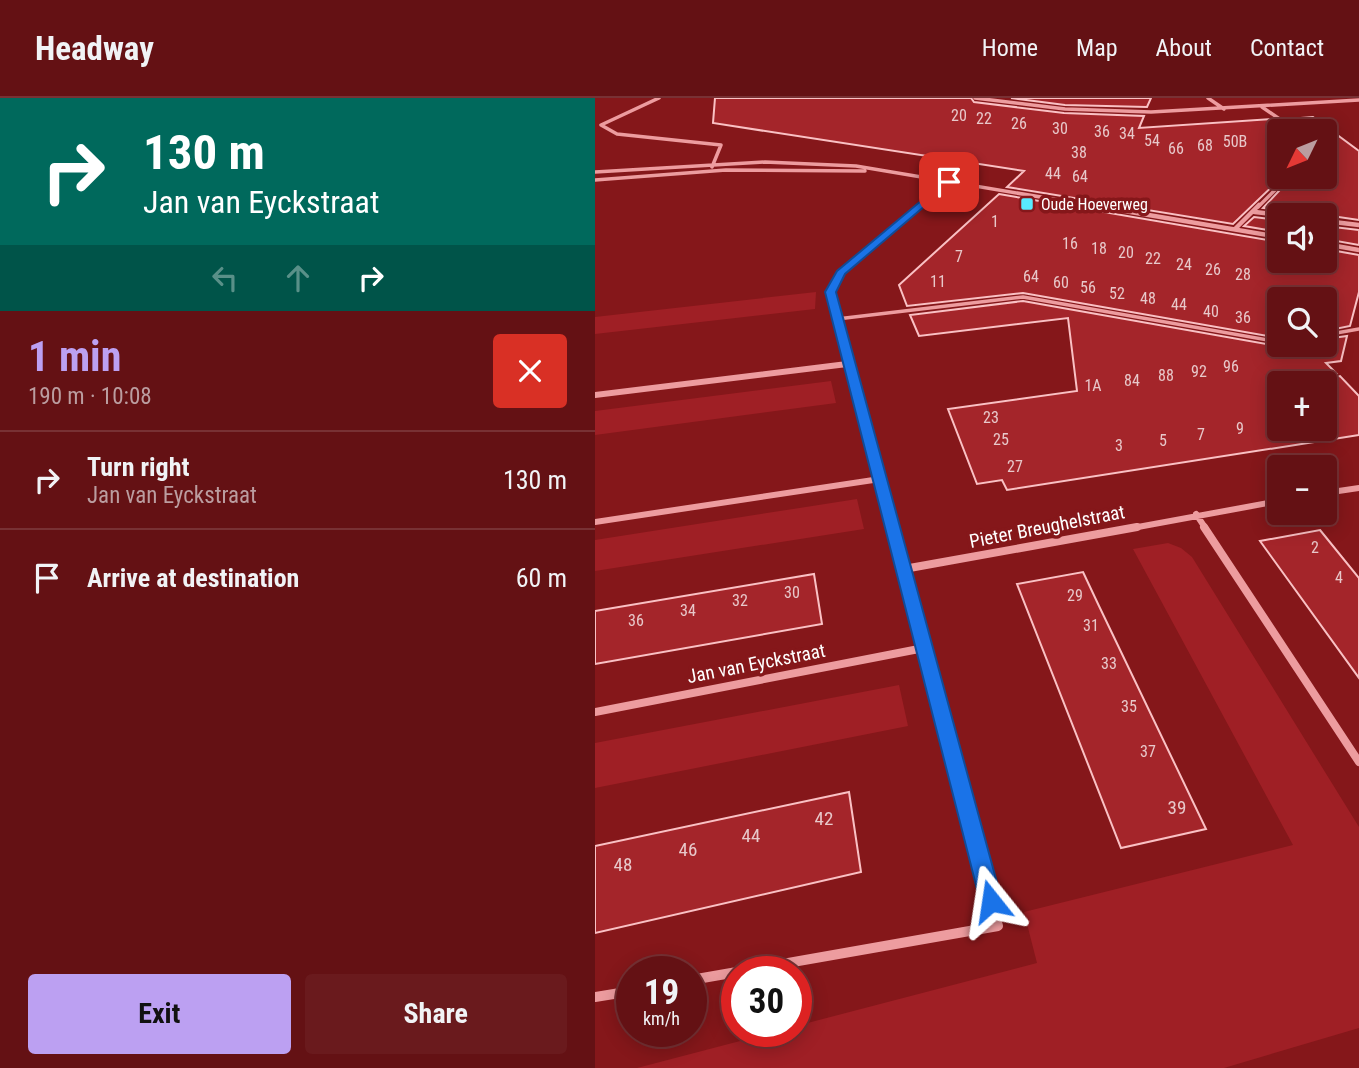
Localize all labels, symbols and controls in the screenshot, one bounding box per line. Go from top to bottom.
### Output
text: Headway [35,29,154,68]
text: Home [982,34,1038,62]
text: Map [1076,34,1118,62]
text: About [1156,34,1212,62]
text: Contact [1250,34,1324,62]
house number: 20 [951,106,967,125]
house number: 22 [976,109,992,128]
house number: 26 [1011,114,1027,133]
house number: 30 [1052,119,1068,138]
north arrow [1267,119,1337,189]
map controls [1267,119,1337,525]
house number: 36 [1094,122,1110,141]
text: 130 m [143,124,265,181]
house number: 34 [1119,124,1135,143]
icon: right [28,126,119,217]
house number: 54 [1144,131,1160,150]
house number: 50B [1223,132,1247,151]
house number: 68 [1197,136,1213,155]
house number: 66 [1168,139,1184,158]
house number: 38 [1071,143,1087,162]
pin [919,152,979,212]
icon: arrive [930,163,968,201]
house number: 44 [1045,164,1061,183]
house number: 64 [1072,167,1088,186]
text: Jan van Eyckstraat [143,183,379,221]
place label: Oude Hoeverweg [1041,195,1148,214]
marker: Oude Hoeverweg [1019,196,1035,212]
button: sound [1267,203,1337,273]
house number: 1 [991,212,999,231]
house number: 16 [1062,234,1078,253]
house number: 18 [1091,239,1107,258]
house number: 20 [1118,243,1134,262]
house number: 7 [955,247,963,266]
house number: 22 [1145,249,1161,268]
house number: 24 [1176,255,1192,274]
icon: left [206,259,244,297]
icon: ahead [279,259,317,297]
icon: right [352,259,390,297]
house number: 26 [1205,260,1221,279]
house number: 28 [1235,265,1251,284]
house number: 64 [1023,267,1039,286]
house number: 11 [930,272,946,291]
house number: 60 [1053,273,1069,292]
house number: 56 [1080,278,1096,297]
house number: 52 [1109,284,1125,303]
button: search [1267,287,1337,357]
house number: 48 [1140,289,1156,308]
house number: 44 [1171,295,1187,314]
house number: 40 [1203,302,1219,321]
house number: 36 [1235,308,1251,327]
text: 1 min [28,332,121,381]
button: close [493,334,567,408]
house number: 96 [1223,357,1239,376]
house number: 92 [1191,362,1207,381]
house number: 88 [1158,366,1174,385]
house number: 84 [1124,371,1140,390]
button: + [1267,371,1337,441]
house number: 1A [1084,376,1102,395]
text: 190 m · 10:08 [28,383,152,410]
house number: 23 [983,408,999,427]
house number: 9 [1236,419,1244,438]
house number: 7 [1197,425,1205,444]
house number: 25 [993,430,1009,449]
house number: 5 [1159,431,1167,450]
house number: 3 [1115,436,1123,455]
text: Turn right [87,452,189,482]
button: − [1267,455,1337,525]
house number: 27 [1007,457,1023,476]
icon: right [28,461,66,499]
text: 130 m [503,465,567,495]
text: Jan van Eyckstraat [87,482,257,509]
street label: Pieter Breughelstraat [967,500,1127,553]
house number: 2 [1311,538,1319,557]
icon: arrive [28,559,66,597]
text: Arrive at destination [87,563,299,593]
text: 60 m [516,563,567,593]
house number: 4 [1335,568,1343,587]
house number: 30 [784,583,800,602]
house number: 29 [1067,586,1083,605]
house number: 32 [732,591,748,610]
house number: 34 [680,601,696,620]
house number: 36 [628,611,644,630]
house number: 31 [1083,616,1099,635]
street label: Jan van Eyckstraat [685,639,827,688]
house number: 33 [1101,654,1117,673]
house number: 35 [1121,697,1137,716]
house number: 37 [1140,742,1156,761]
house number: 39 [1168,796,1186,819]
house number: 42 [815,807,833,830]
house number: 44 [742,824,760,847]
house number: 46 [679,838,697,861]
house number: 48 [614,853,632,876]
position arrow [954,864,1028,938]
speed limit sign: 30 [721,956,812,1047]
text: 19 [644,972,679,1013]
button: Exit [28,974,291,1054]
button: Share [305,974,567,1054]
text: km/h [643,1008,680,1029]

